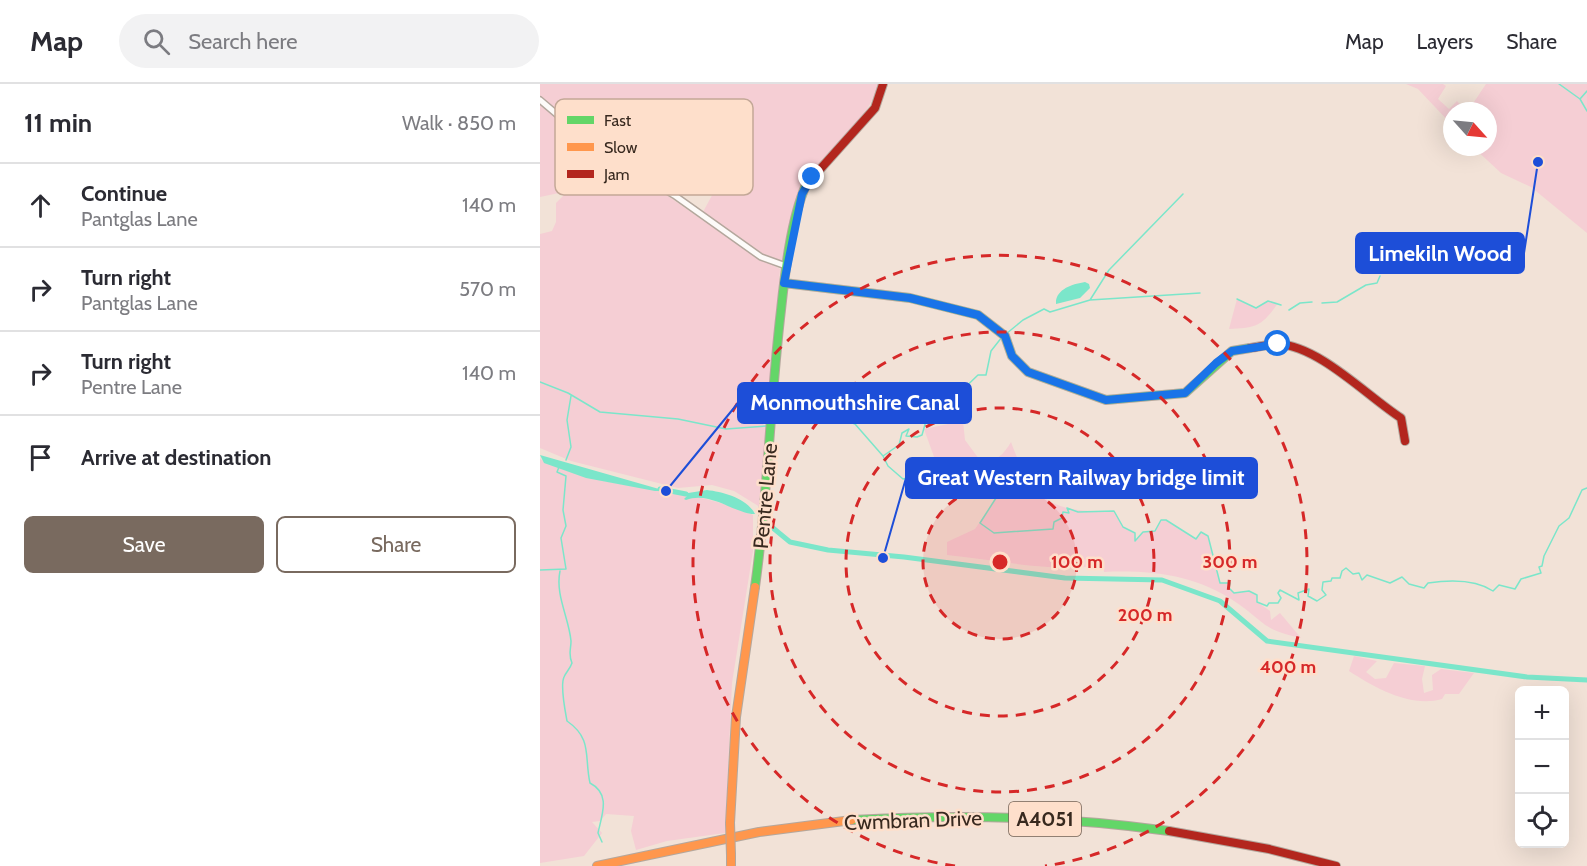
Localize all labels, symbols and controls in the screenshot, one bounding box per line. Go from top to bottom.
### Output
search box [119,14,539,68]
text: Map [30,24,83,58]
icon: search [140,25,173,58]
text: Search here [188,28,297,55]
text: Map [1345,29,1384,54]
text: Layers [1417,29,1473,54]
text: Share [1506,29,1557,54]
legend [555,99,753,195]
north arrow [1443,102,1497,156]
text: 11 min [24,107,92,139]
text: Walk · 850 m [402,111,516,135]
text: Fast [604,111,632,130]
text: Slow [604,138,638,157]
route end [798,163,824,189]
text: Jam [603,165,630,184]
text: Continue [81,180,167,207]
icon: ahead [24,189,57,222]
text: 140 m [462,193,516,217]
text: Pantglas Lane [81,207,198,231]
callout: Limekiln Wood [1356,233,1524,273]
text: Limekiln Wood [1368,240,1512,267]
text: Turn right [81,264,171,291]
icon: right [24,273,57,306]
text: 570 m [459,277,516,301]
text: Pantglas Lane [81,291,198,315]
route start [1264,330,1290,356]
text: Turn right [81,348,171,375]
icon: right [24,357,57,390]
text: 140 m [462,361,516,385]
text: Pentre Lane [81,375,182,399]
callout: Monmouthshire Canal [738,383,971,423]
text: Monmouthshire Canal [750,389,960,416]
icon: arrive [24,441,57,474]
street label: Pentre Lane [748,442,782,550]
text: Arrive at destination [81,444,271,471]
callout: Great Western Railway bridge limit [906,458,1257,498]
text: Great Western Railway bridge limit [918,464,1245,491]
button: Save [24,516,264,573]
button: Share [276,516,516,573]
text: 100 m [1051,551,1103,573]
text: 300 m [1203,551,1257,573]
centre of rings [990,552,1010,572]
text: 200 m [1118,604,1172,626]
text: 400 m [1260,656,1316,678]
map controls [1515,686,1569,848]
button: + [1515,686,1569,740]
button: − [1515,740,1569,794]
button: locate [1515,794,1569,848]
road number: A4051 [1009,802,1081,836]
street label: Cwmbran Drive [843,805,983,835]

